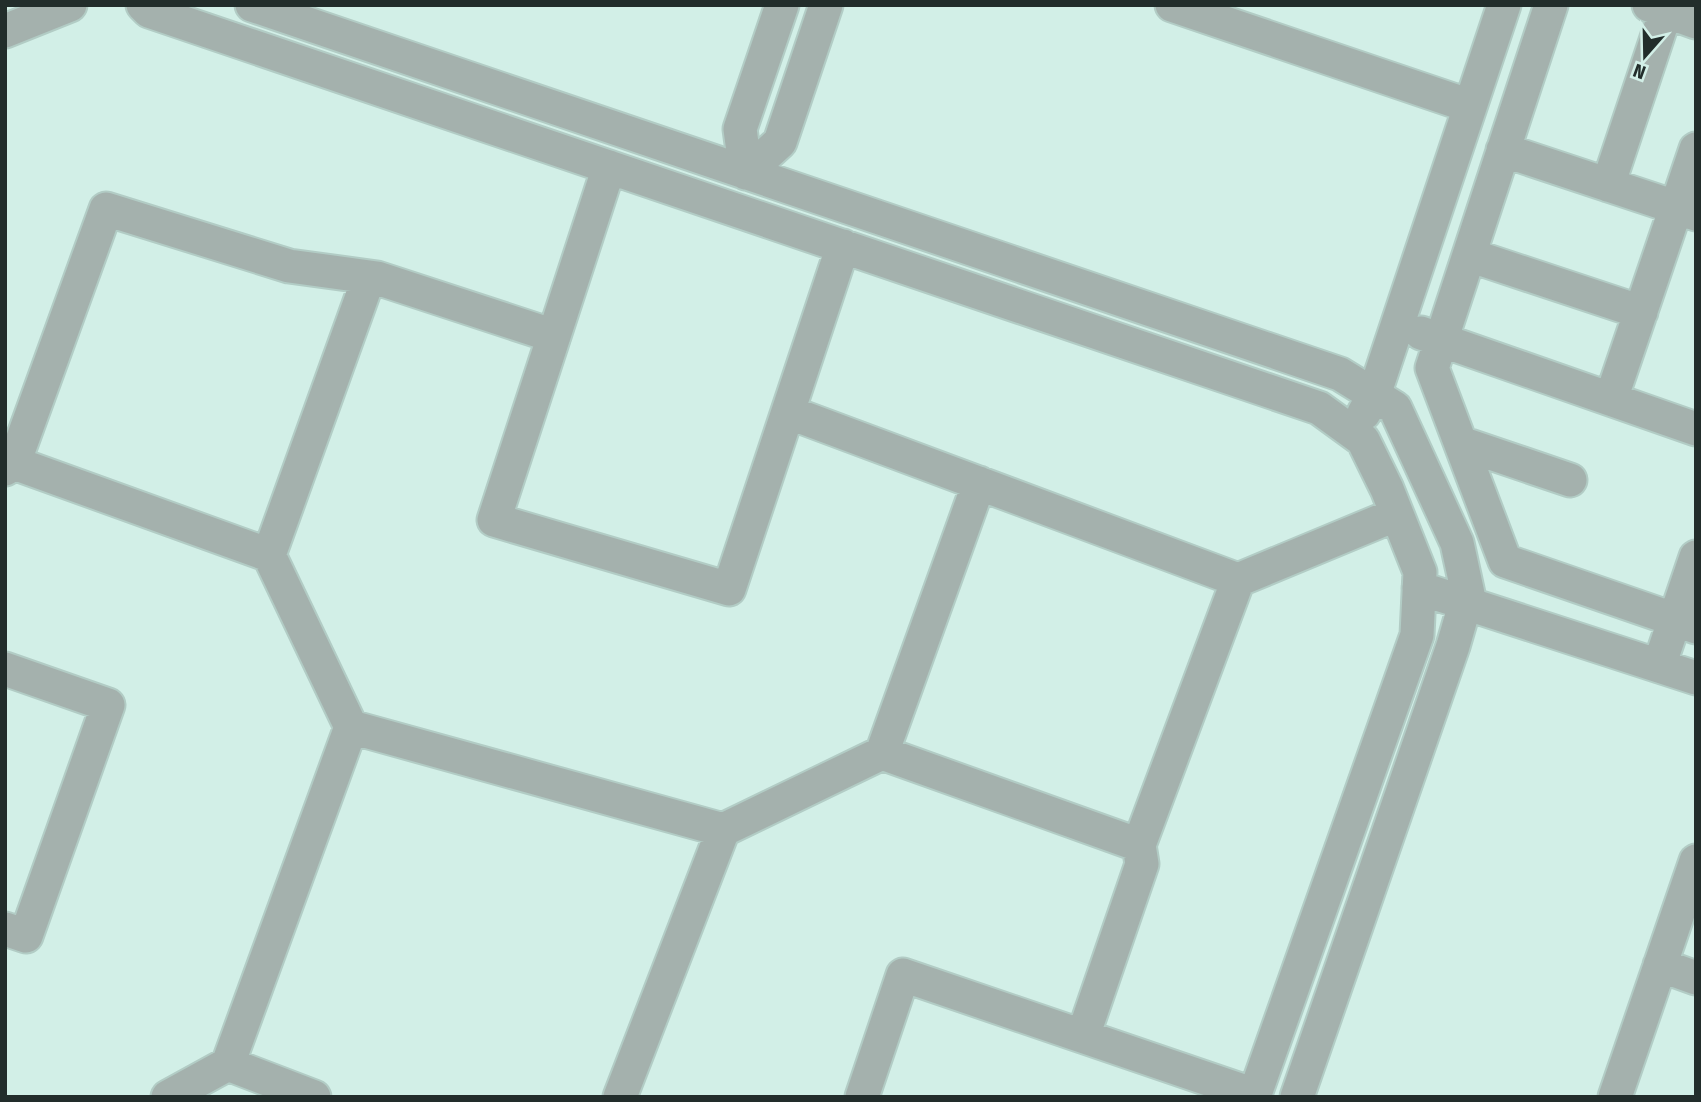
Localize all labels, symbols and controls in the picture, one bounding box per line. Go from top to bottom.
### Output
north arrow [1610,21,1680,91]
text: N [1630,59,1649,84]

